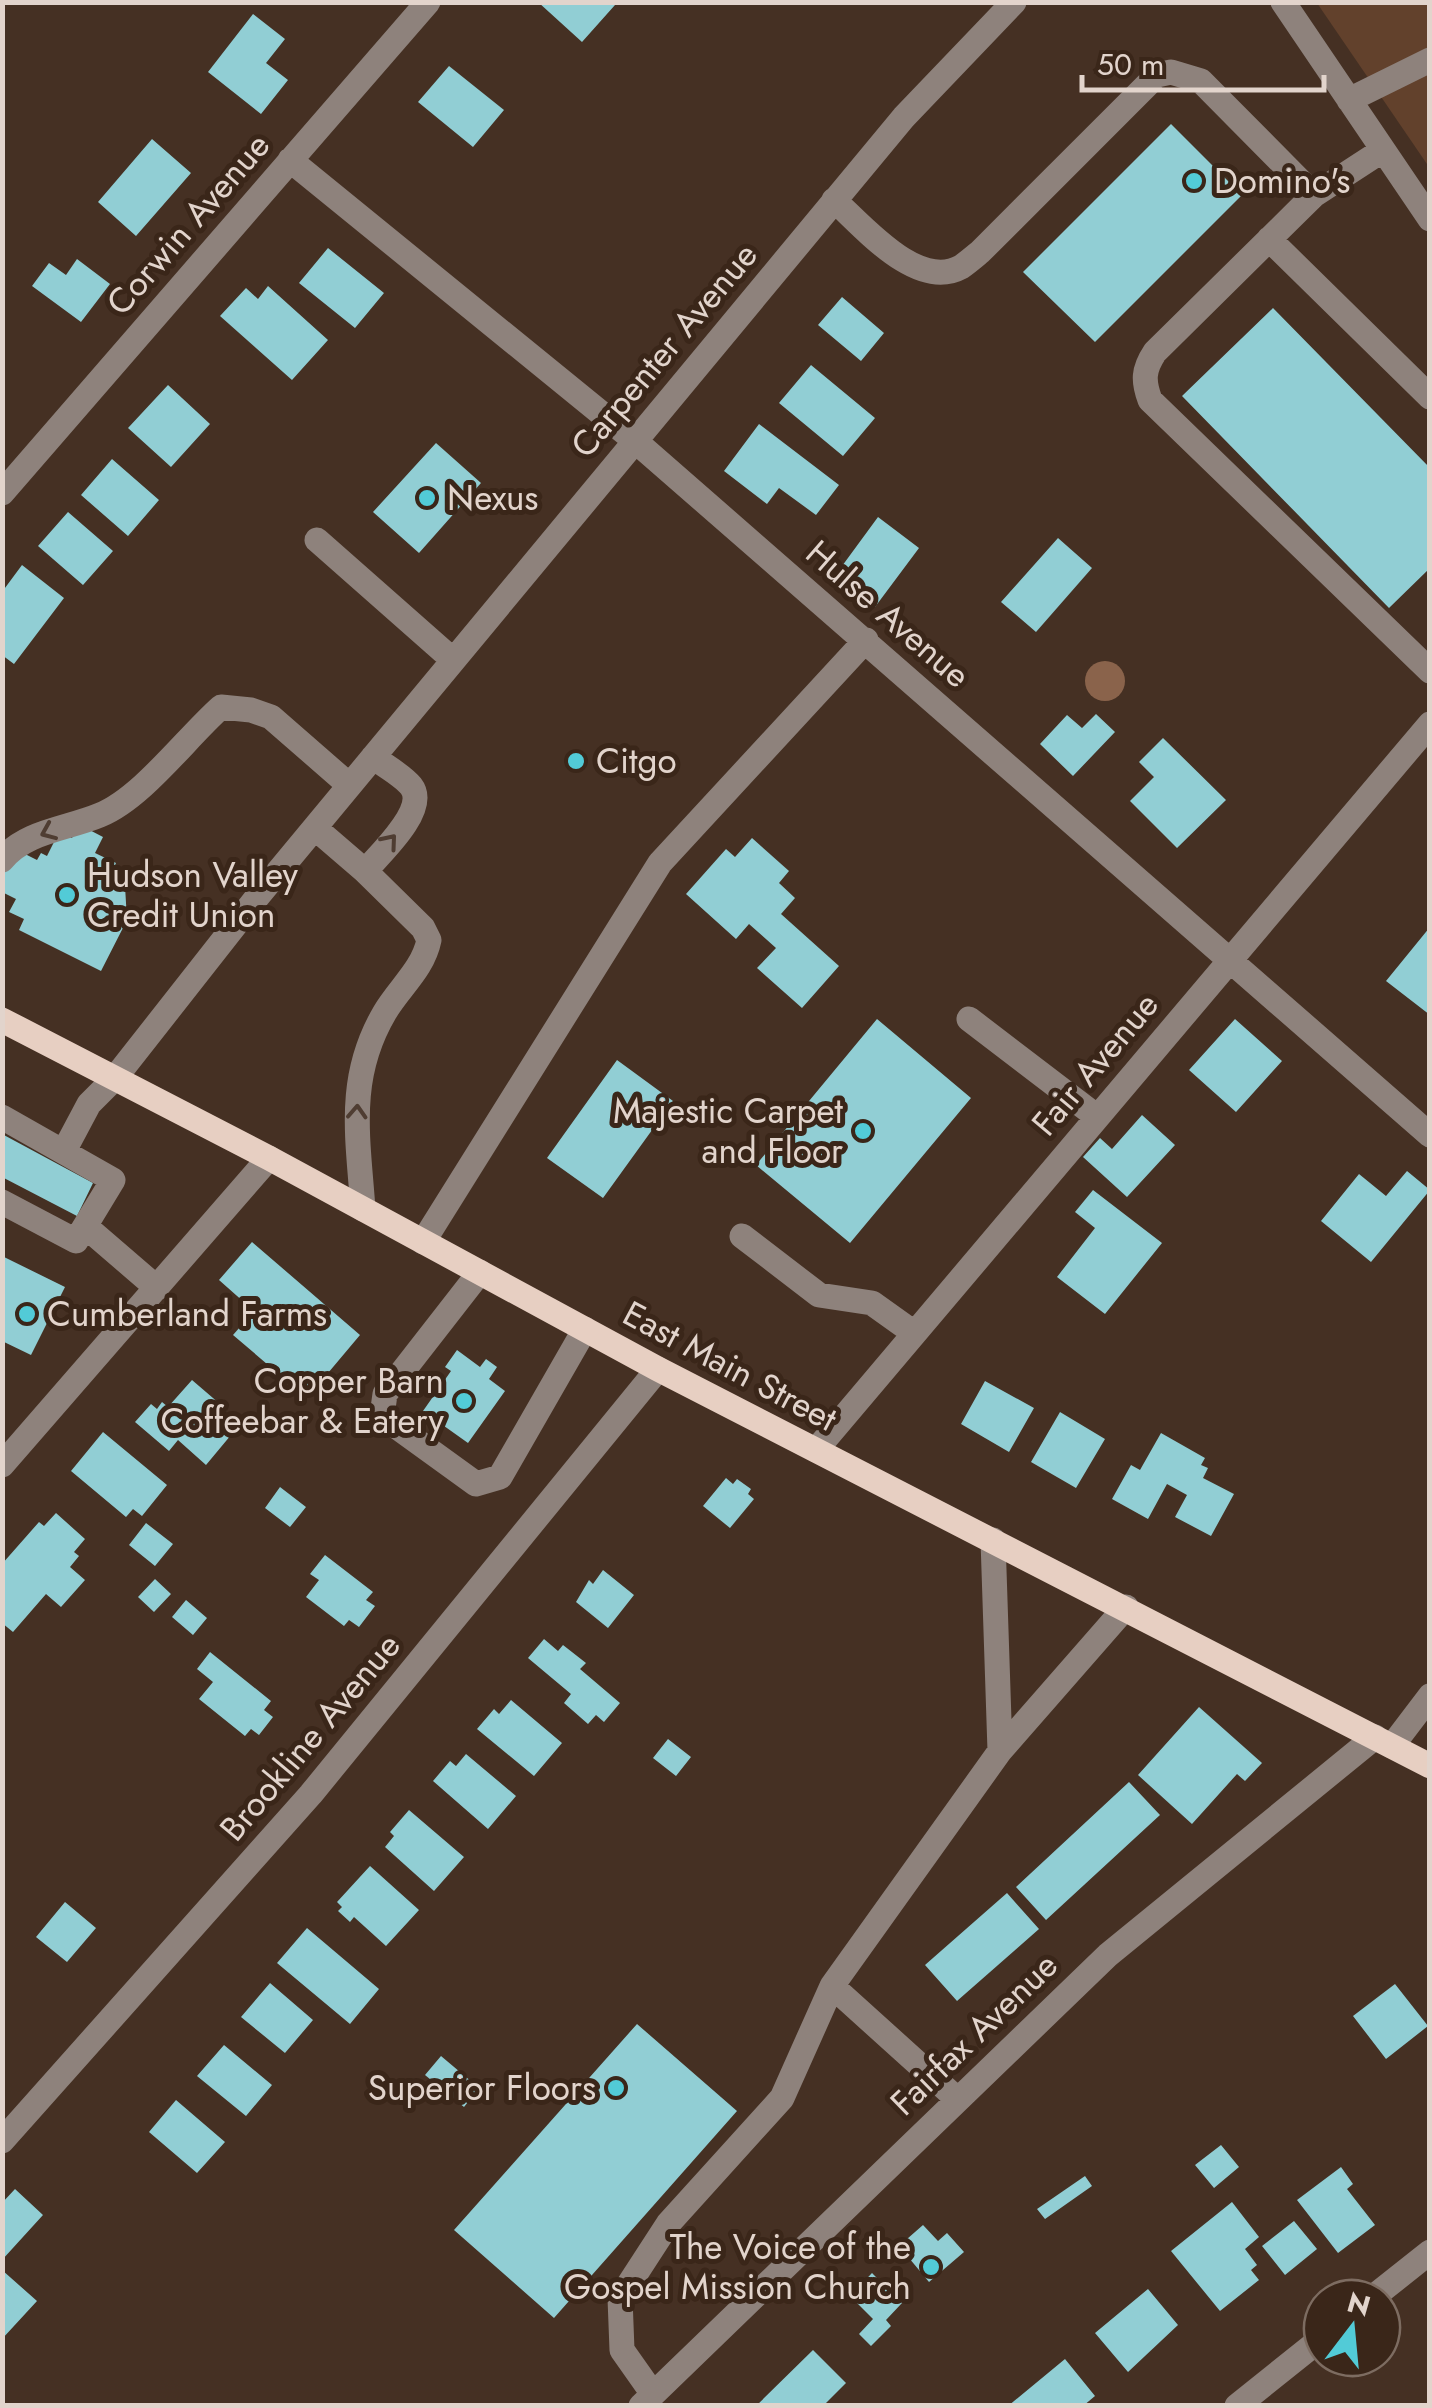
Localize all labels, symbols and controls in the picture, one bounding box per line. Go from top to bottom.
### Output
scale bar [1082,30,1324,92]
text: 50 m [1097,43,1164,86]
street label: Corwin Avenue [95,122,281,326]
place label: Domino's [1214,156,1350,206]
marker: Domino's [1183,170,1205,192]
street label: Carpenter Avenue [559,232,769,468]
place label: Nexus [447,473,538,523]
marker: Nexus [416,487,438,509]
street label: Hulse Avenue [795,529,981,699]
place label: Citgo [596,736,677,786]
marker: Citgo [565,750,587,772]
one-way arrow [40,820,58,840]
one-way arrow [379,834,397,852]
place label: Hudson Valley Credit Union [87,850,298,940]
marker: Hudson Valley Credit Union [56,884,78,906]
street label: Fair Avenue [1020,981,1170,1147]
place label: Majestic Carpet and Floor [613,1086,844,1176]
one-way arrow [346,1104,367,1120]
marker: Majestic Carpet and Floor [852,1120,874,1142]
place label: Cumberland Farms [47,1289,327,1339]
street label: East Main Street [614,1289,846,1444]
marker: Cumberland Farms [16,1303,38,1325]
place label: Copper Barn Coffeebar & Eatery [160,1356,445,1446]
marker: Copper Barn Coffeebar & Eatery [453,1390,475,1412]
street label: Brookline Avenue [208,1622,412,1852]
street label: Fairfax Avenue [879,1941,1069,2127]
place label: Superior Floors [368,2063,596,2113]
marker: Superior Floors [605,2077,627,2099]
place label: The Voice of the Gospel Mission Church [564,2222,911,2312]
marker: The Voice of the Gospel Mission Church [920,2256,942,2278]
north arrow [1302,2278,1402,2378]
text: N [1342,2282,1375,2327]

